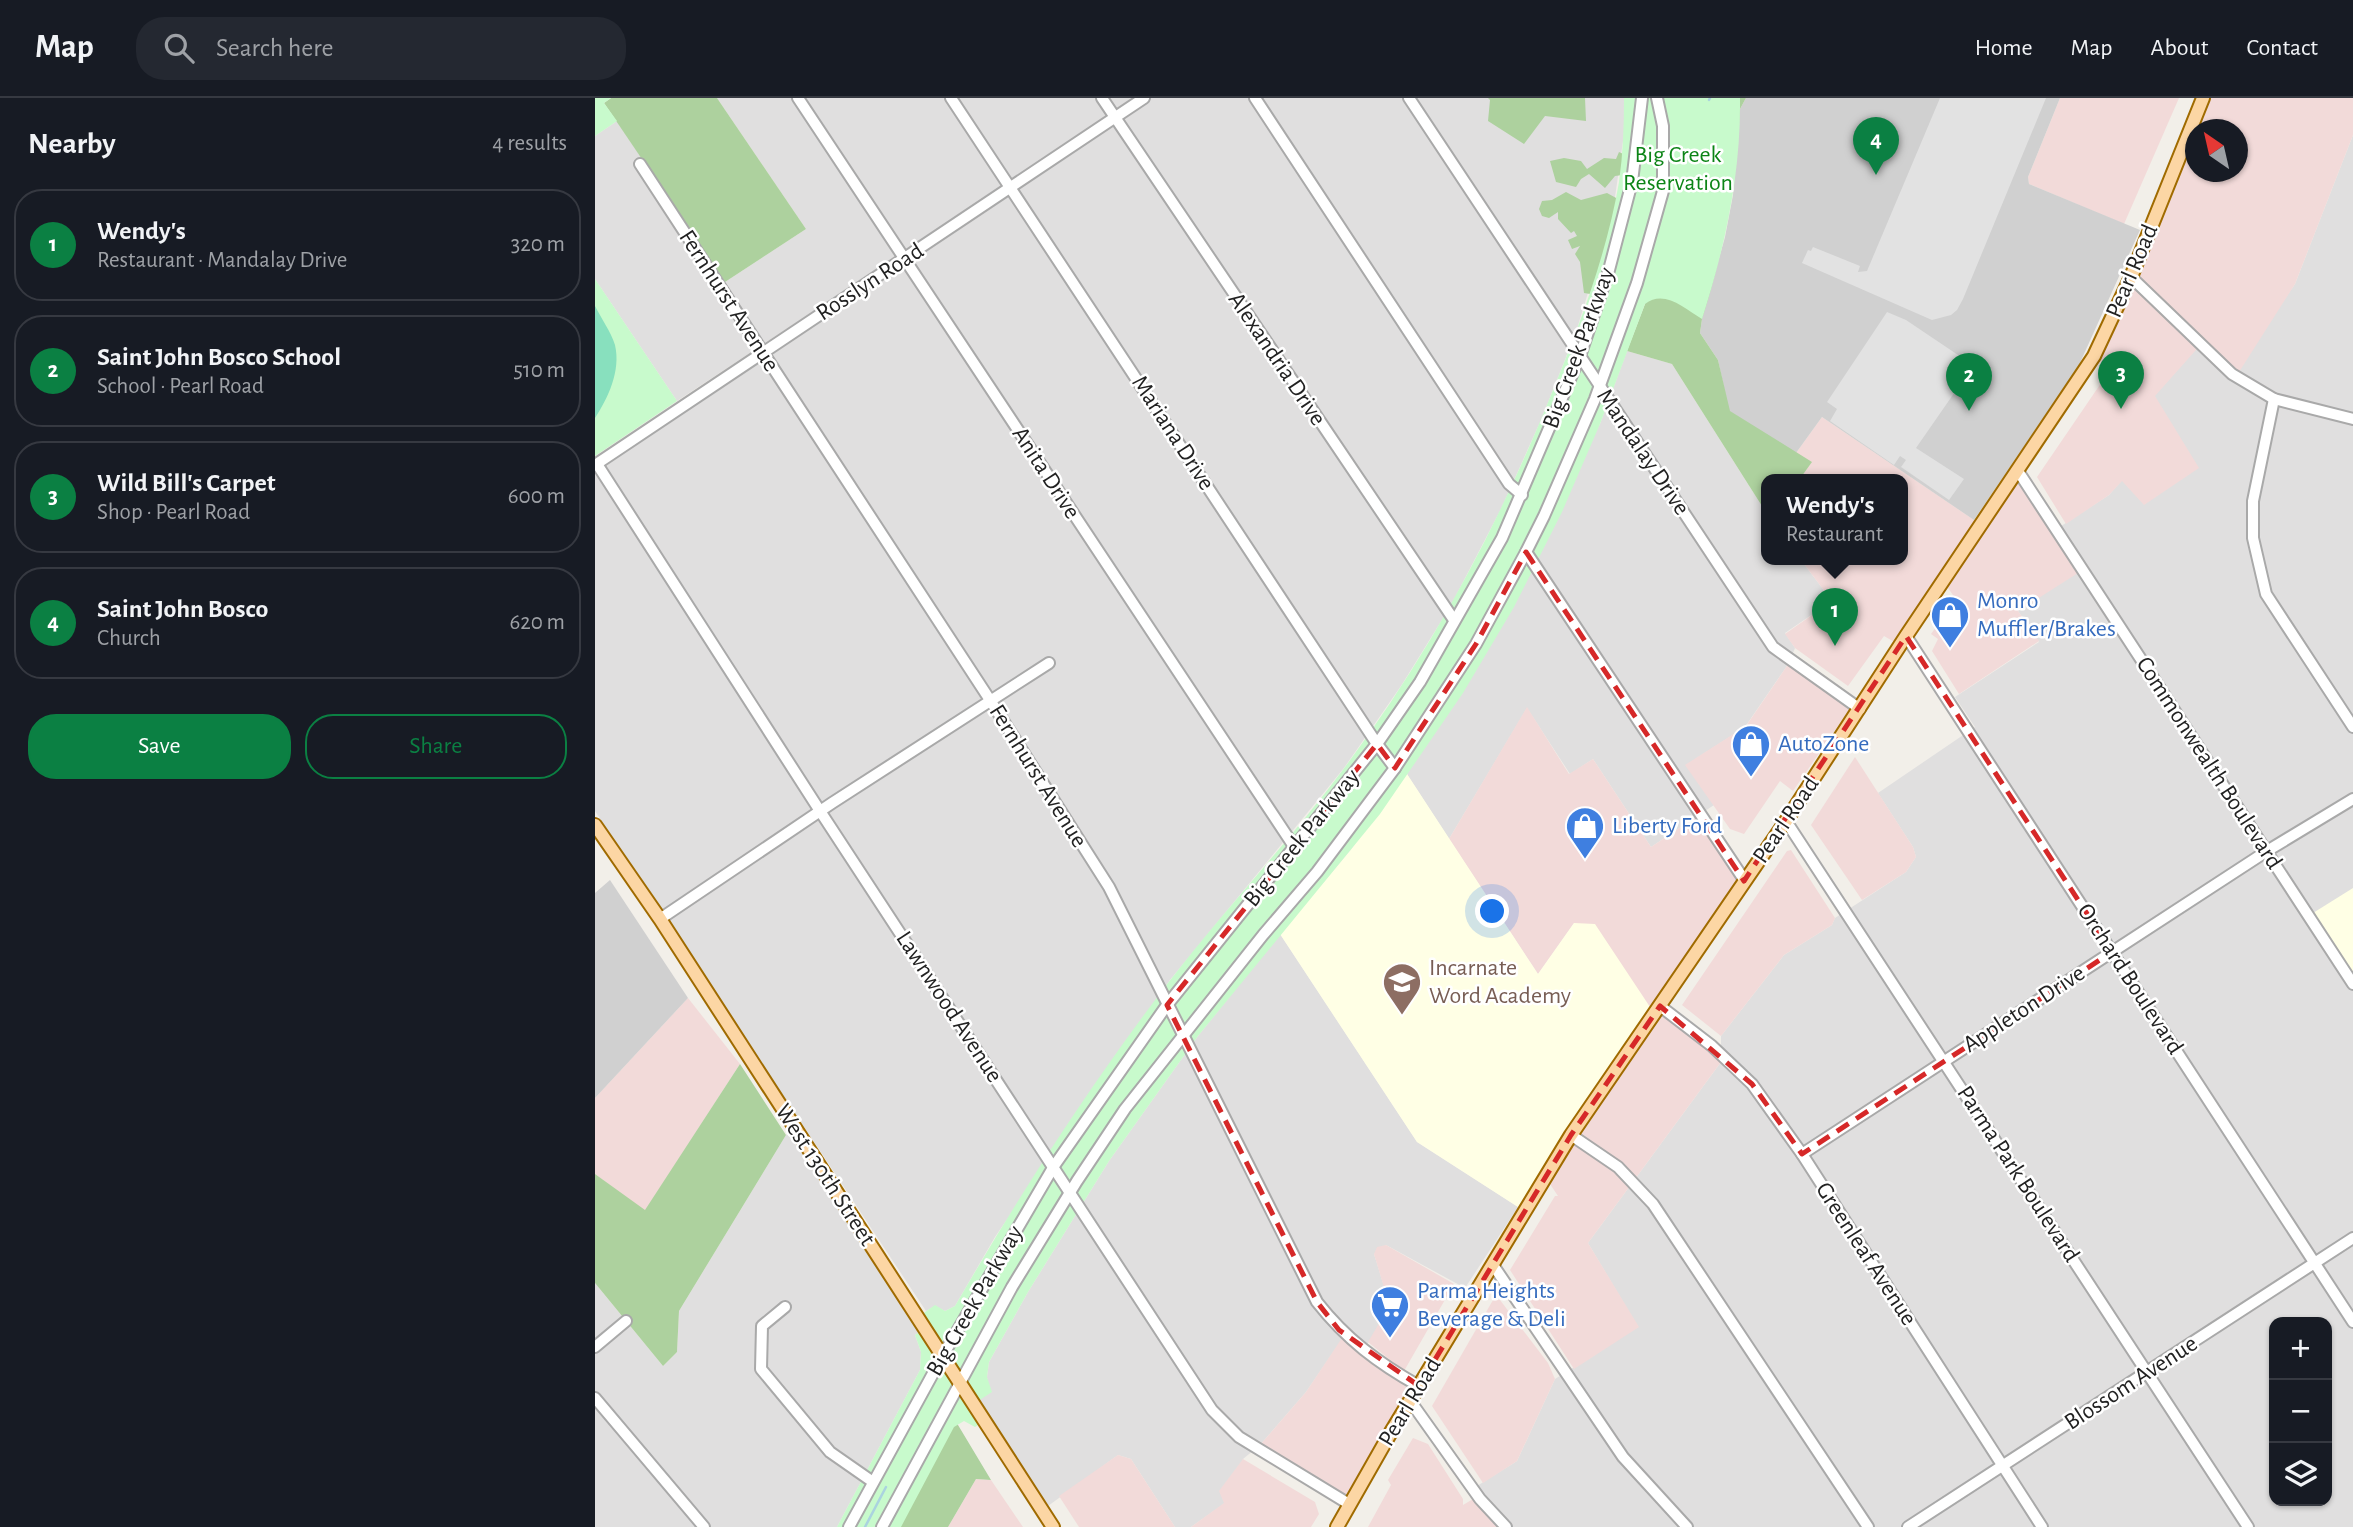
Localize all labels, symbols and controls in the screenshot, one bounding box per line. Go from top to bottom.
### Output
search box [136,17,626,80]
icon: search [160,29,198,67]
text: Map [35,31,94,64]
text: Search here [216,35,334,61]
text: Home [1975,36,2033,60]
text: Map [2071,36,2113,60]
text: About [2151,36,2208,60]
text: Contact [2246,36,2318,60]
pin: 4 [1853,117,1899,175]
north arrow [2185,119,2248,182]
text: Nearby [28,129,116,159]
text: 4 results [492,132,567,155]
park label: Big Creek Reservation [1623,143,1733,195]
text: Wendy's [97,218,186,244]
street label: Pearl Road [2102,221,2162,321]
street label: Fernhurst Avenue [674,226,784,376]
text: 1 [49,233,57,256]
text: 320 m [511,233,565,256]
street label: Rosslyn Road [812,239,928,325]
text: Restaurant · Mandalay Drive [97,249,347,272]
street label: Big Creek Parkway [1539,264,1619,432]
street label: Alexandria Drive [1224,288,1330,430]
text: Saint John Bosco School [97,344,341,370]
pin: 3 [2098,351,2144,409]
pin: 2 [1946,353,1992,411]
text: 2 [48,359,58,382]
text: 510 m [513,359,565,382]
street label: Mariana Drive [1127,371,1219,495]
text: School · Pearl Road [97,375,264,398]
street label: Mandalay Drive [1592,385,1694,519]
street label: Anita Drive [1007,423,1085,523]
text: Wild Bill's Carpet [97,470,276,496]
popup [1761,474,1908,565]
text: 3 [48,485,58,508]
text: 600 m [508,485,565,508]
text: Wendy's [1786,492,1875,518]
text: Shop · Pearl Road [97,501,250,524]
text: Restaurant [1786,523,1883,546]
pin: 1 [1812,588,1858,646]
place label: Monro Muffler/Brakes [1977,589,2116,641]
shop icon: Monro Muffler/Brakes [1929,594,1971,649]
text: Saint John Bosco [97,596,268,622]
text: 4 [47,611,59,634]
text: 620 m [509,611,565,634]
text: Church [97,627,161,650]
street label: Commonwealth Boulevard [2131,653,2287,873]
street label: Fernhurst Avenue [985,700,1091,852]
button: Save [28,714,291,779]
button: Share [305,714,567,779]
shop icon: AutoZone [1730,723,1772,778]
place label: AutoZone [1778,732,1869,756]
street label: Big Creek Parkway [1239,765,1365,911]
street label: Pearl Road [1748,772,1824,868]
shop icon: Liberty Ford [1564,805,1606,860]
place label: Liberty Ford [1612,814,1722,838]
your location [1475,894,1509,928]
street label: Orchard Boulevard [2073,899,2187,1059]
street label: Lawnwood Avenue [891,927,1007,1087]
place label: Incarnate Word Academy [1429,956,1571,1008]
school or university icon: Incarnate Word Academy [1381,961,1423,1016]
street label: Appleton Drive [1959,961,2089,1057]
street label: Parma Park Boulevard [1952,1082,2084,1266]
street label: West 130th Street [770,1100,880,1250]
street label: Greenleaf Avenue [1811,1178,1921,1330]
street label: Big Creek Parkway [922,1222,1028,1380]
place label: Parma Heights Beverage & Deli [1417,1279,1566,1331]
supermarket icon: Parma Heights Beverage & Deli [1369,1284,1411,1339]
map controls [2269,1317,2332,1506]
button: + [2269,1317,2332,1380]
street label: Blossom Avenue [2060,1331,2202,1435]
street label: Pearl Road [1374,1353,1446,1451]
button: − [2269,1380,2332,1443]
button: layers [2269,1443,2332,1506]

